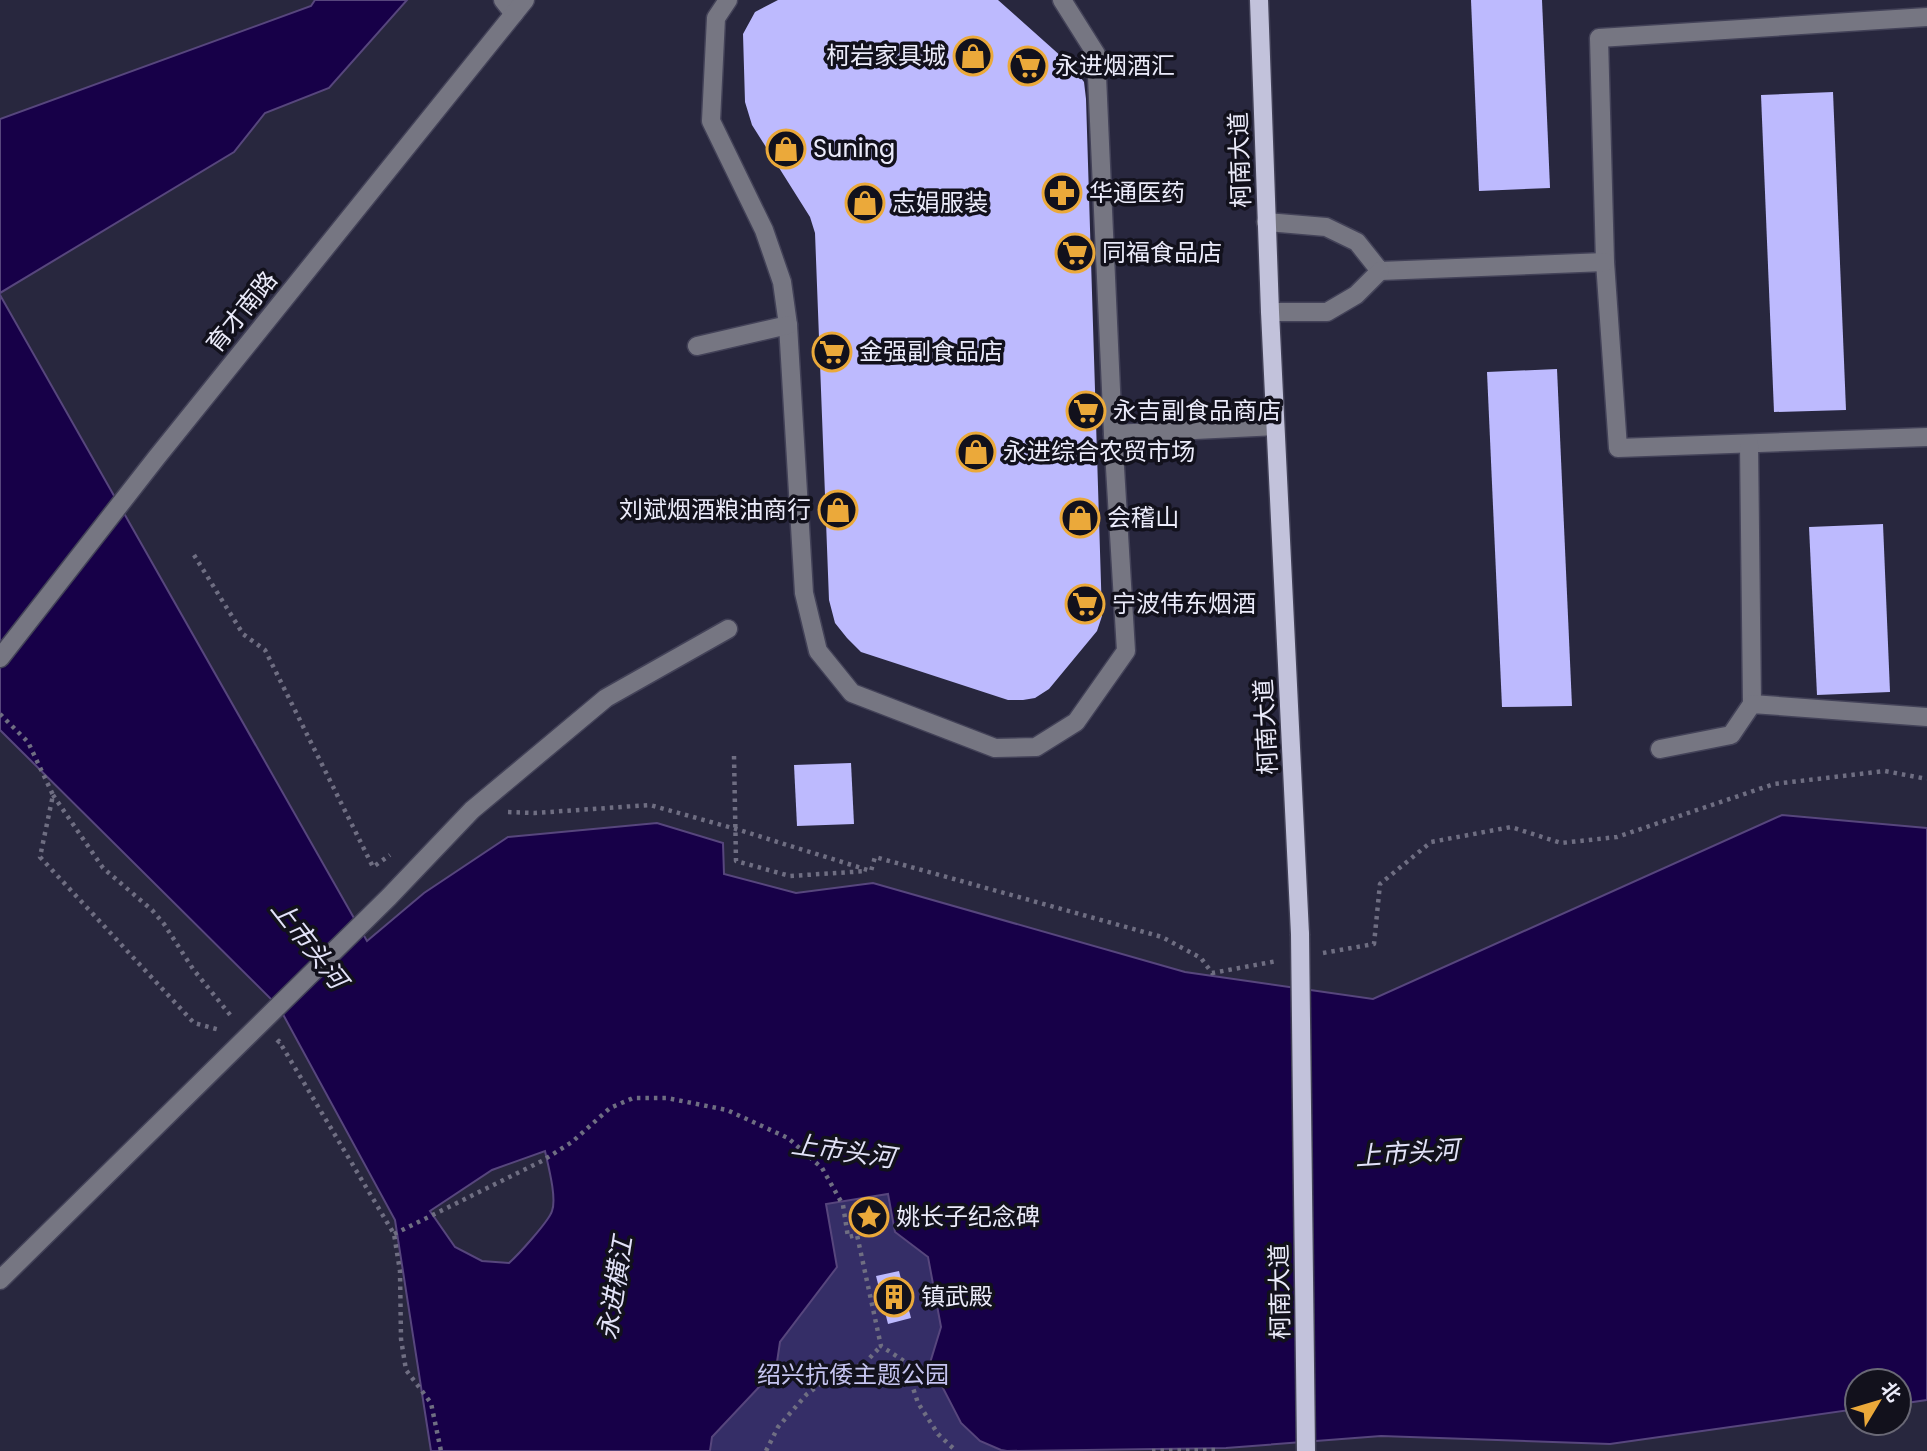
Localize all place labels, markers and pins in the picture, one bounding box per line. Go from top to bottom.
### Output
shop icon: 柯岩家具城 [952,35,994,77]
place label: 柯岩家具城 [826,39,946,72]
supermarket icon: 永进烟酒汇 [1007,45,1049,87]
place label: 永进烟酒汇 [1055,49,1175,82]
shop icon: Suning [765,128,807,170]
place label: Suning [813,132,895,165]
pharmacy icon: 华通医药 [1041,172,1083,214]
place label: 华通医药 [1089,176,1185,209]
shop icon: 志娟服装 [844,182,886,224]
place label: 志娟服装 [892,186,988,219]
supermarket icon: 同福食品店 [1054,232,1096,274]
place label: 同福食品店 [1102,236,1222,269]
supermarket icon: 金强副食品店 [811,331,853,373]
place label: 金强副食品店 [859,335,1003,368]
supermarket icon: 永吉副食品商店 [1065,390,1107,432]
place label: 永吉副食品商店 [1113,394,1281,427]
shop icon: 永进综合农贸市场 [955,431,997,473]
place label: 永进综合农贸市场 [1003,435,1195,468]
shop icon: 刘斌烟酒粮油商行 [817,489,859,531]
place label: 刘斌烟酒粮油商行 [619,493,811,526]
shop icon: 会稽山 [1059,497,1101,539]
place label: 会稽山 [1107,501,1179,534]
supermarket icon: 宁波伟东烟酒 [1064,583,1106,625]
place label: 宁波伟东烟酒 [1112,587,1256,620]
place icon: 姚长子纪念碑 [848,1196,890,1238]
place label: 姚长子纪念碑 [896,1200,1040,1233]
building icon: 镇武殿 [873,1276,915,1318]
place label: 镇武殿 [921,1280,993,1313]

